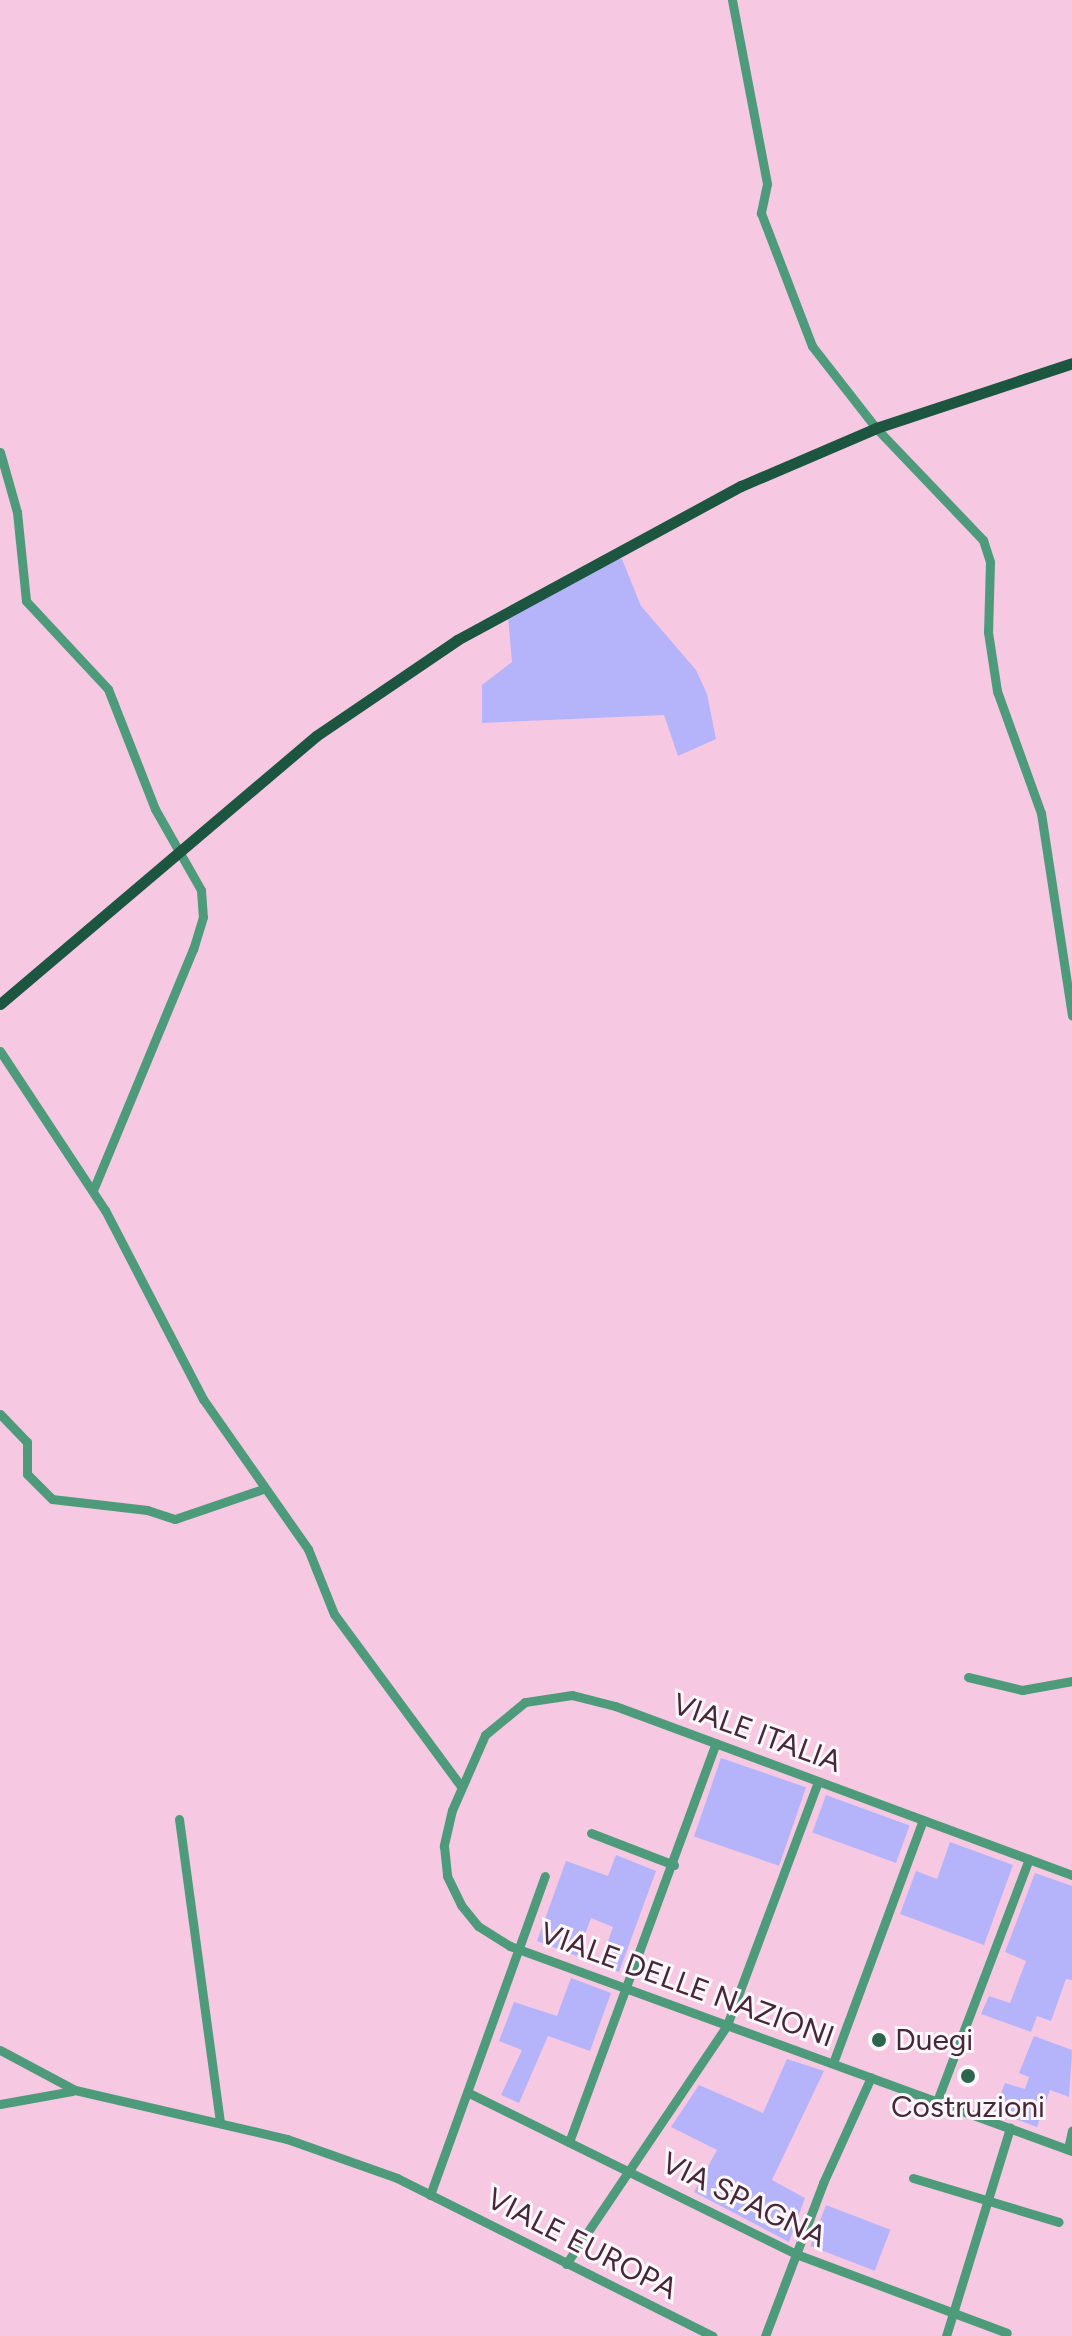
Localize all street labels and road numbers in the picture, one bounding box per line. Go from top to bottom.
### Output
street label: VIALE ITALIA [668,1686,846,1780]
street label: VIALE DELLE NAZIONI [535,1915,839,2055]
street label: VIA SPAGNA [656,2145,832,2255]
street label: VIALE EUROPA [481,2181,683,2307]

